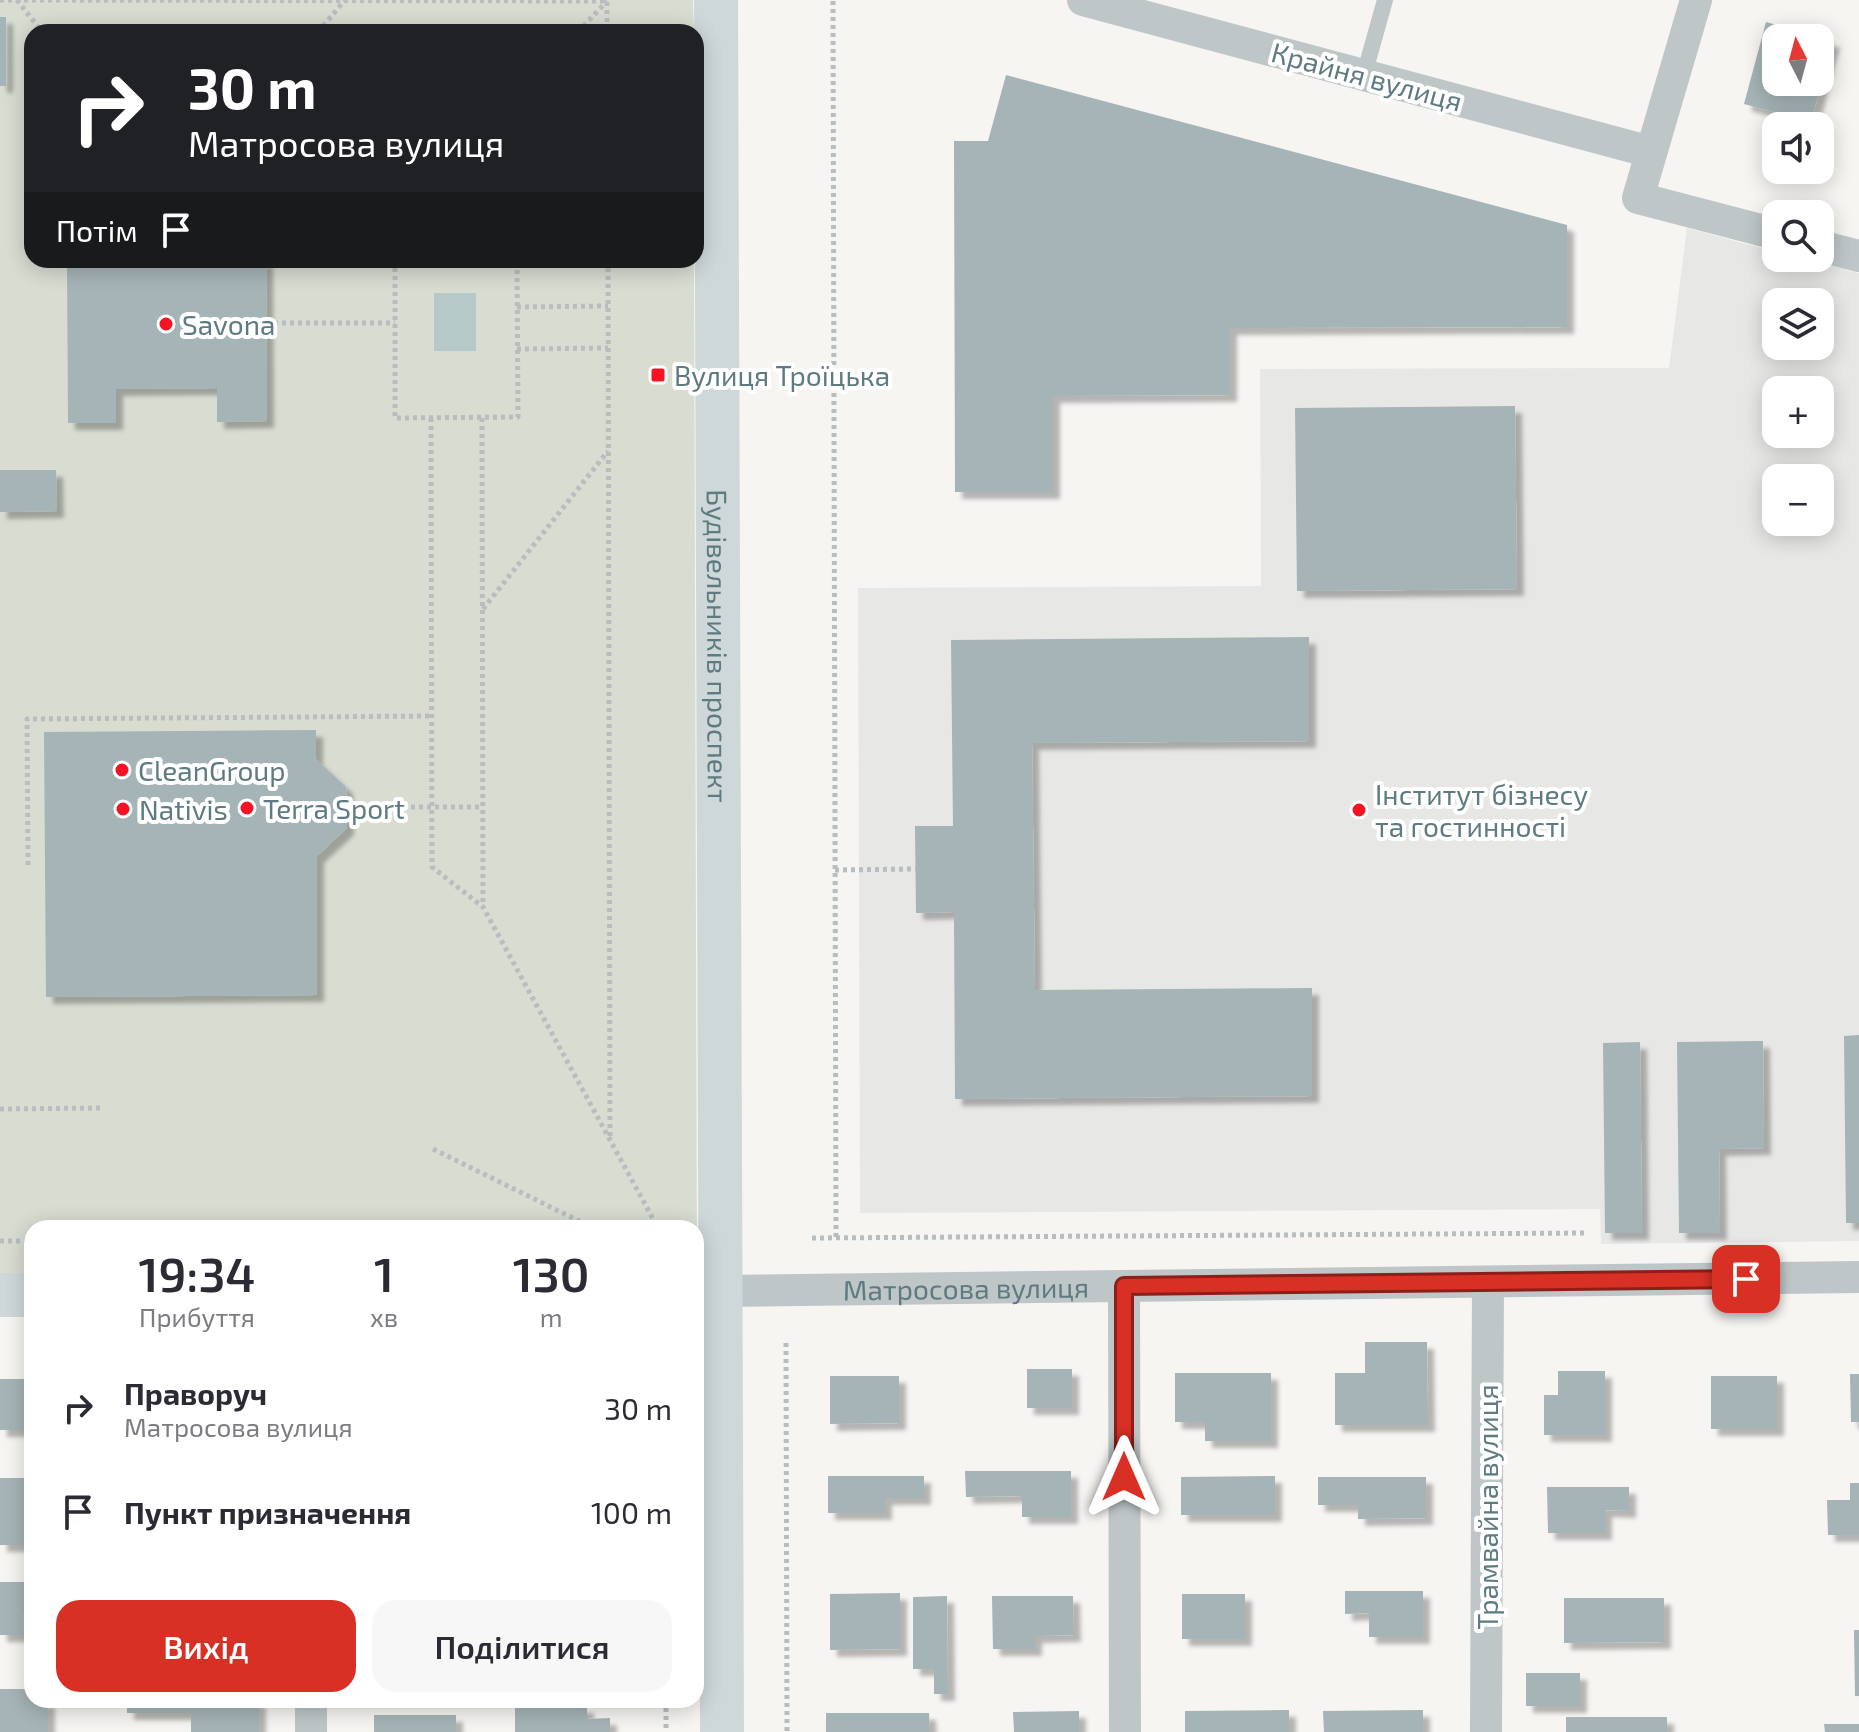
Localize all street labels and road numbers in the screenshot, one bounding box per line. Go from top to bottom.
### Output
street label: Крайня вулиця [1268,34,1466,118]
street label: Будівельників проспект [701,489,736,803]
street label: Матросова вулиця [843,1269,1089,1306]
street label: Трамвайна вулиця [1470,1384,1504,1630]

